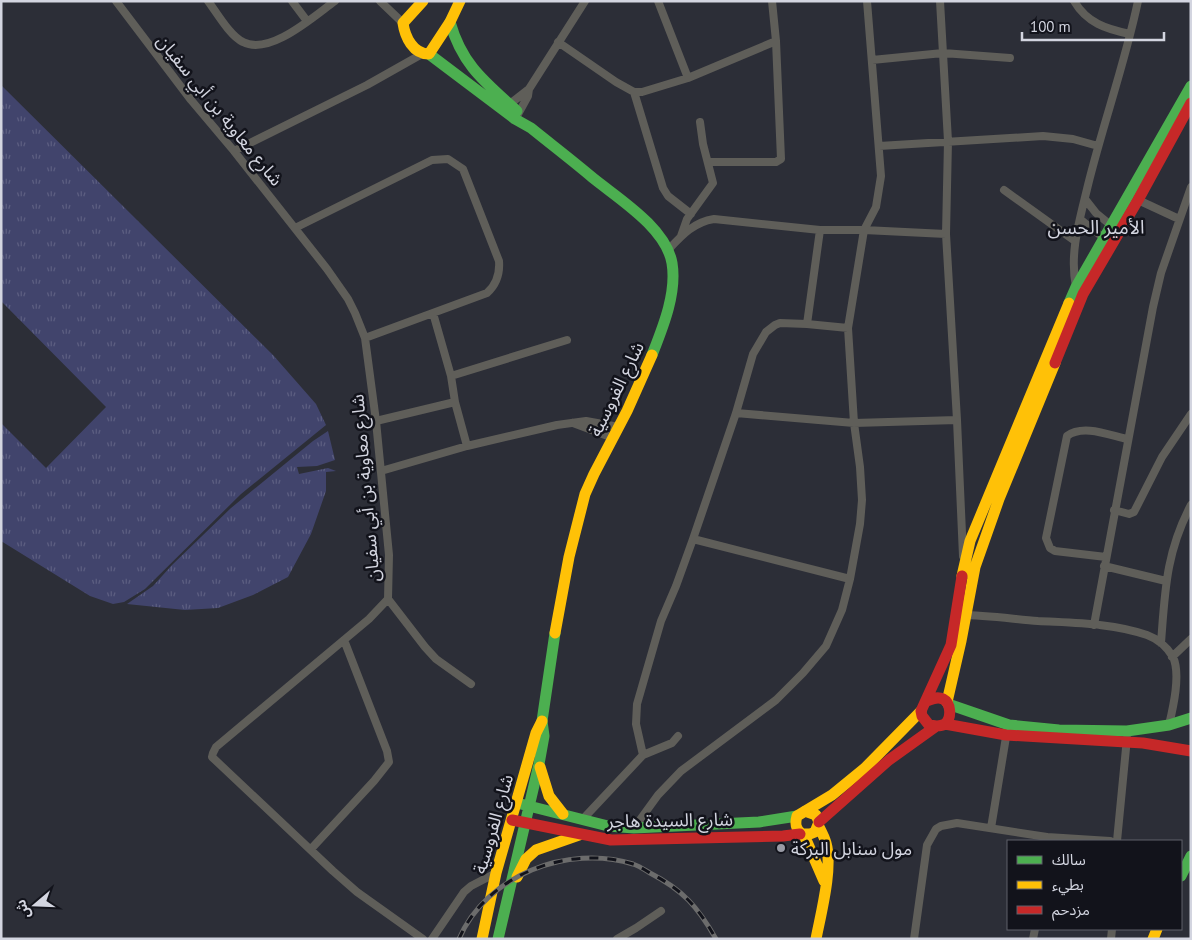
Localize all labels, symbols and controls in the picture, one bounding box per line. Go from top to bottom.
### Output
scale bar [1022,10,1164,42]
text: 100 m [1030,17,1071,36]
street label: شارع معاوية بن أبي سفيان [150,30,288,192]
district label: الأمير الحسن [1048,215,1144,239]
street label: شارع الفروسية [583,338,652,441]
street label: شارع معاوية بن أبي سفيان [345,393,388,583]
street label: شارع الفروسية [468,772,521,877]
street label: شارع السيدة هاجر [606,807,733,836]
place label: مول سنابل البركة [791,837,912,860]
legend [1007,840,1182,930]
marker: مول سنابل البركة [775,842,787,854]
text: سالك [1052,850,1086,869]
text: بطيء [1052,875,1084,896]
north arrow [10,880,60,930]
text: ش [11,897,34,921]
text: مزدحم [1052,900,1090,921]

